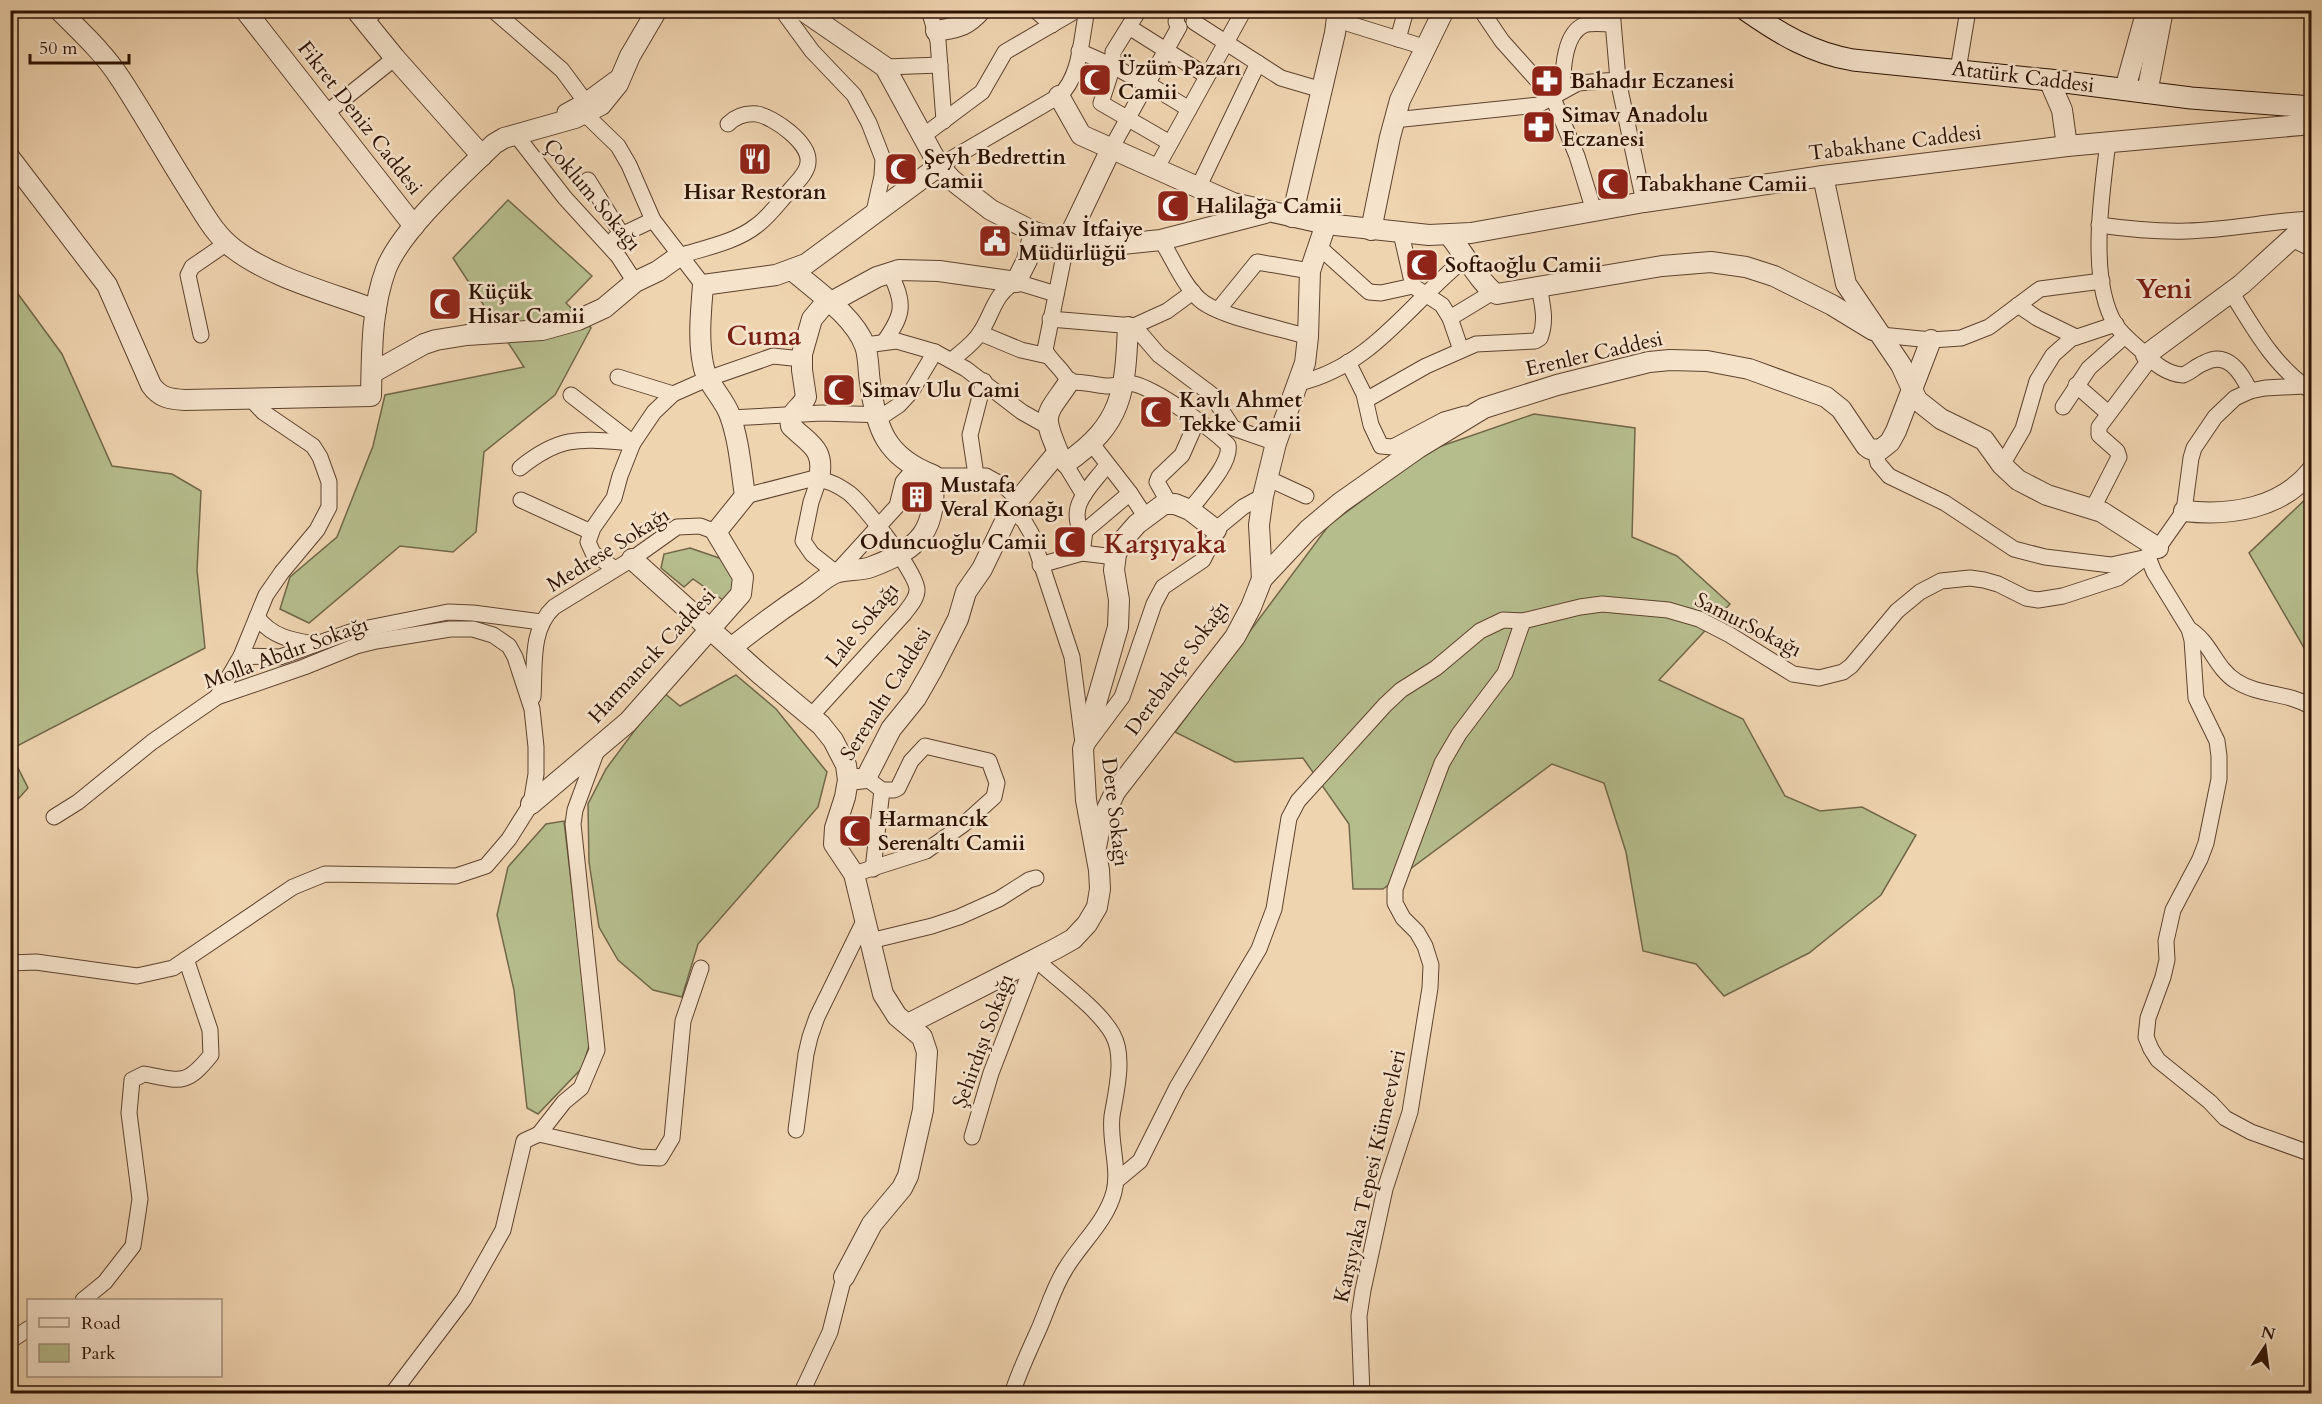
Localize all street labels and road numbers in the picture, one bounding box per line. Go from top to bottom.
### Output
street label: Fikret Deniz Caddesi [291,35,429,201]
street label: Atatürk Caddesi [1950,54,2096,100]
street label: Tabakhane Caddesi [1807,118,1983,168]
street label: Çoklum Sokağı [536,133,648,258]
street label: Erenler Caddesi [1522,324,1666,384]
street label: Medrese Sokağı [541,501,675,599]
street label: Lale Sokağı [819,576,905,674]
street label: Harmancık Caddesi [582,582,722,730]
street label: SamurSokağı [1690,586,1807,664]
street label: Derebahçe Sokağı [1118,595,1236,741]
street label: Molla Abdır Sokağı [200,610,372,696]
street label: Serenaltı Caddesi [833,622,939,766]
street label: Dere Sokağı [1094,756,1136,868]
street label: Şehirdışı Sokağı [945,970,1021,1112]
street label: Karşıyaka Tepesi Kümeevleri [1327,1047,1413,1305]

